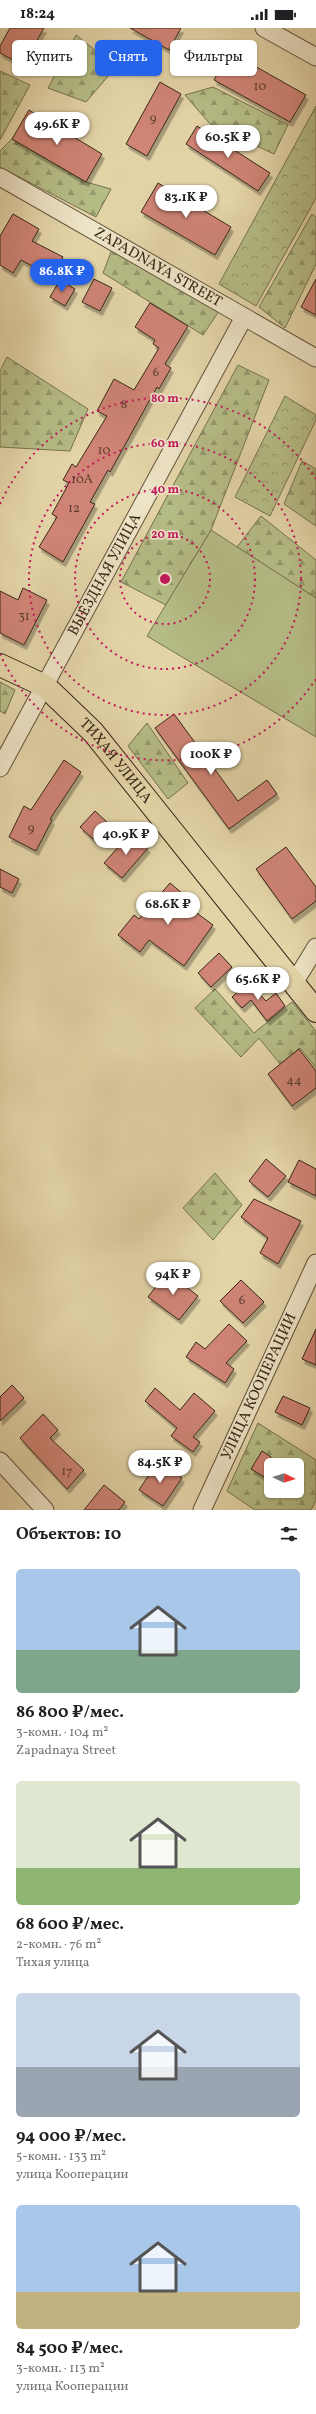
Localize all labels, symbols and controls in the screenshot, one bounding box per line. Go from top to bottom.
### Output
text: 18:24 [20,4,55,25]
chip: Купить [12,40,87,76]
chip: Снять [95,40,162,76]
chip: Фильтры [170,40,257,76]
house number: 10 [254,78,267,96]
house number: 9 [150,110,157,128]
pin: 49.6K ₽ [20,112,94,146]
text: 49.6K ₽ [34,116,80,134]
pin: 60.5K ₽ [191,125,265,159]
text: 60.5K ₽ [205,129,251,147]
pin: 83.1K ₽ [149,185,223,219]
text: 83.1K ₽ [164,189,208,207]
street label: ZAPADNAYA STREET [90,222,226,313]
pin: 86.8K ₽ [25,259,99,293]
text: 86.8K ₽ [39,263,85,281]
house number: 6 [153,364,160,382]
text: 80 m [151,391,179,407]
house number: 8 [121,396,127,414]
text: 60 m [151,436,179,452]
house number: 10 [98,442,111,460]
house number: 10А [71,471,93,489]
text: 40 m [151,482,180,498]
house number: 12 [68,500,80,518]
street label: ВЫЕЗДНАЯ УЛИЦА [63,509,147,640]
text: 20 m [151,527,179,543]
centre of rings [158,572,172,586]
house number: 31 [18,608,30,626]
street label: ТИХАЯ УЛИЦА [74,714,157,809]
pin: 100K ₽ [178,742,244,776]
text: 100K ₽ [190,746,232,764]
house number: 9 [28,820,35,838]
pin: 40.9K ₽ [89,822,163,856]
text: 40.9K ₽ [102,826,150,844]
pin: 68.6K ₽ [131,892,205,926]
text: 68.6K ₽ [145,896,191,914]
pin: 65.6K ₽ [221,967,295,1001]
text: 65.6K ₽ [235,971,281,989]
house number: 44 [286,1072,302,1090]
pin: 94K ₽ [145,1262,201,1296]
text: 94K ₽ [155,1266,191,1284]
house number: 6 [239,1292,246,1310]
street label: УЛИЦА КООПЕРАЦИИ [216,1310,302,1463]
pin: 84.5K ₽ [123,1450,197,1484]
text: 84.5K ₽ [137,1454,183,1472]
north arrow [264,1458,304,1498]
map controls [264,1458,304,1498]
house number: 17 [61,1463,73,1481]
text: Объектов: 10 [16,1523,121,1546]
icon: filters [278,1523,300,1545]
icon: home [122,1595,194,1667]
text: 86 800 ₽/мес. [16,1701,124,1724]
text: 3-комн. · 104 m² [16,1724,108,1742]
text: Zapadnaya Street [16,1742,116,1760]
icon: home [122,1807,194,1879]
text: 68 600 ₽/мес. [16,1913,124,1936]
text: 2-комн. · 76 m² [16,1936,101,1954]
text: Тихая улица [16,1954,89,1972]
icon: home [122,2019,194,2091]
text: 94 000 ₽/мес. [16,2125,126,2148]
text: 5-комн. · 133 m² [16,2148,106,2166]
text: улица Кооперации [16,2166,128,2184]
icon: home [122,2231,194,2303]
text: 84 500 ₽/мес. [16,2337,123,2360]
text: 3-комн. · 113 m² [16,2360,105,2378]
text: улица Кооперации [16,2378,128,2396]

